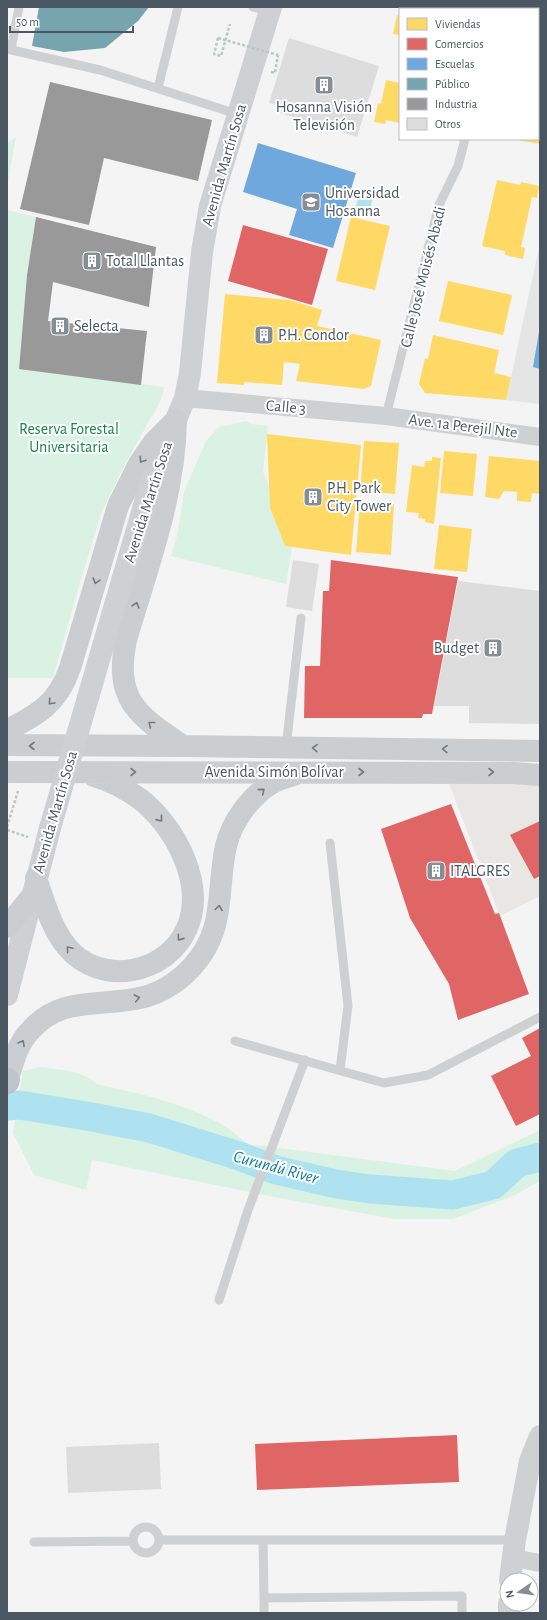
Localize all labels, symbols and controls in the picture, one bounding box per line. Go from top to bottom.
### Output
scale bar [10,8,133,34]
legend [399,8,539,140]
text: 50 m [16,16,39,28]
text: Viviendas [435,18,481,30]
text: Comercios [435,38,484,50]
text: Escuelas [435,58,474,70]
building icon: Hosanna Visión Televisión [313,74,335,96]
text: Público [435,78,470,90]
text: Industria [435,98,478,110]
place label: Hosanna Visión Televisión [276,99,372,133]
street label: Avenida Martín Sosa [199,102,249,228]
text: Otros [435,118,461,130]
place label: Universidad Hosanna [325,185,400,219]
school or university icon: Universidad Hosanna [300,191,322,213]
street label: Calle José Moisés Abadi [398,205,448,349]
building icon: Total Llantas [81,250,103,272]
place label: Total Llantas [106,253,184,269]
building icon: Selecta [49,315,71,337]
place label: Selecta [74,318,119,334]
building icon: P.H. Condor [253,324,275,346]
place label: P.H. Condor [278,327,350,343]
street label: Calle 3 [265,397,307,417]
street label: Ave. 1a Perejil Nte [408,411,518,442]
park label: Reserva Forestal Universitaria [19,421,119,455]
street label: Avenida Martín Sosa [121,439,175,565]
one-way arrow [139,456,147,463]
place label: P.H. Park City Tower [327,480,392,515]
building icon: P.H. Park City Tower [302,486,324,508]
one-way arrow [92,577,101,584]
one-way arrow [131,602,140,609]
building icon: Budget [482,637,504,659]
place label: Budget [434,640,479,656]
one-way arrow [49,697,56,704]
one-way arrow [148,721,155,728]
one-way arrow [29,742,35,750]
one-way arrow [312,743,318,752]
one-way arrow [442,745,448,754]
street label: Avenida Martín Sosa [30,749,80,875]
street label: Avenida Simón Bolívar [204,764,344,780]
one-way arrow [130,768,136,776]
one-way arrow [358,768,364,776]
one-way arrow [488,768,494,776]
one-way arrow [257,788,265,795]
one-way arrow [155,815,162,822]
building icon: ITALGRES [425,860,447,882]
place label: ITALGRES [450,863,510,879]
one-way arrow [214,905,223,911]
one-way arrow [177,934,185,941]
one-way arrow [66,946,73,953]
one-way arrow [134,995,140,1003]
one-way arrow [17,1040,24,1047]
water label: Curundú River [232,1148,321,1187]
north arrow [499,1572,539,1612]
text: N [504,1589,516,1599]

